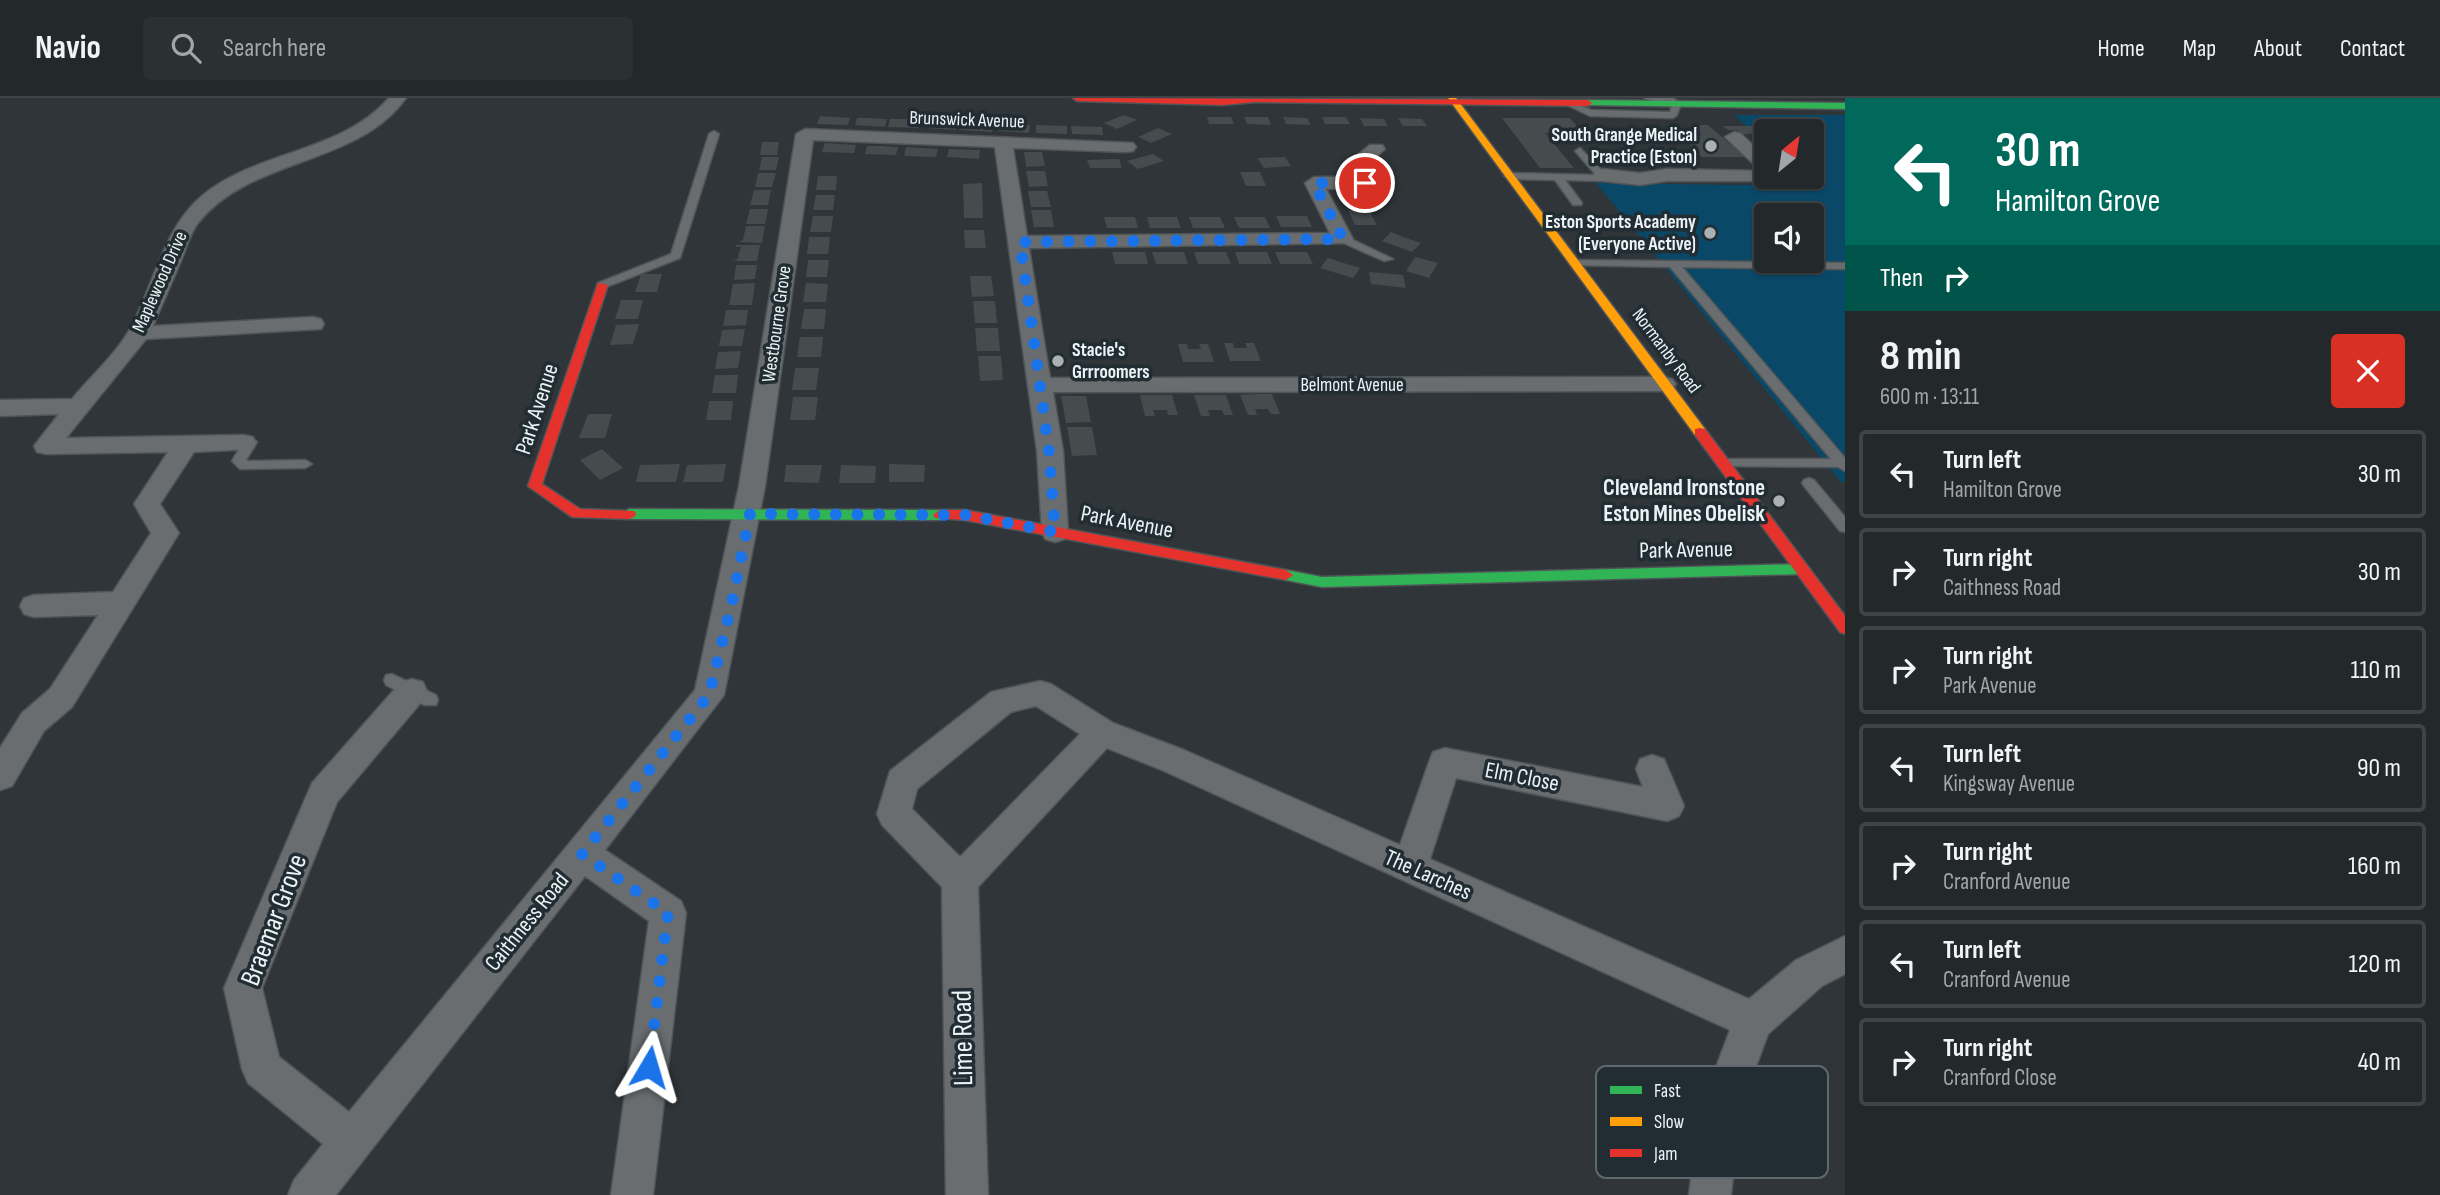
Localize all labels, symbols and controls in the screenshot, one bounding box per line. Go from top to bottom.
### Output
search box [143,17,633,80]
text: Navio [35,28,101,68]
icon: search [167,29,205,67]
text: Search here [223,33,326,64]
text: Home [2097,34,2145,63]
text: Map [2183,34,2216,63]
text: About [2254,34,2302,63]
text: Contact [2340,34,2405,63]
street label: Brunswick Avenue [909,106,1025,134]
north arrow [1754,119,1824,189]
map controls [1754,119,1824,273]
text: 30 m [1995,122,2080,181]
place label: South Grange Medical Practice (Eston) [1552,124,1697,169]
icon: left [1880,126,1971,217]
marker: South Grange Medical Practice (Eston) [1703,138,1719,154]
pin [1335,153,1395,213]
icon: arrive [1346,164,1384,202]
text: Hamilton Grove [1995,182,2160,221]
button: sound [1754,203,1824,273]
place label: Eston Sports Academy (Everyone Active) [1545,211,1696,256]
marker: Eston Sports Academy (Everyone Active) [1702,225,1718,241]
street label: Maplewood Drive [128,228,192,336]
icon: right [1937,259,1975,297]
text: Then [1880,263,1923,294]
street label: Westbourne Grove [757,264,797,384]
street label: Normanby Road [1627,304,1705,398]
text: 8 min [1880,331,1961,382]
button: close [2331,334,2405,408]
place label: Stacie's Grrroomers [1072,339,1150,384]
marker: Stacie's Grrroomers [1050,353,1066,369]
street label: Park Avenue [509,360,565,458]
street label: Belmont Avenue [1300,374,1404,397]
text: 600 m · 13:11 [1880,383,1979,411]
text: Turn left [1943,445,2021,476]
icon: left [1884,455,1922,493]
text: 30 m [2358,459,2401,490]
place label: Cleveland Ironstone Eston Mines Obelisk [1603,474,1765,528]
text: Hamilton Grove [1943,476,2062,504]
marker: Cleveland Ironstone Eston Mines Obelisk [1771,493,1787,509]
street label: Park Avenue [1078,499,1176,545]
street label: Park Avenue [1639,535,1733,565]
text: Turn right [1943,543,2032,574]
icon: right [1884,553,1922,591]
text: 30 m [2358,557,2401,588]
text: Caithness Road [1943,574,2061,602]
text: Turn right [1943,641,2032,672]
icon: right [1884,651,1922,689]
text: 110 m [2350,655,2401,686]
text: Park Avenue [1943,672,2037,700]
text: Turn left [1943,739,2021,770]
icon: left [1884,749,1922,787]
text: 90 m [2357,753,2401,784]
street label: Elm Close [1483,756,1561,798]
text: Kingsway Avenue [1943,770,2075,798]
text: Turn right [1943,837,2032,868]
street label: The Larches [1380,843,1476,907]
icon: right [1884,847,1922,885]
street label: Braemar Grove [234,850,314,990]
text: 160 m [2348,851,2401,882]
street label: Caithness Road [479,867,575,977]
text: Cranford Avenue [1943,868,2070,896]
text: Turn left [1943,935,2021,966]
icon: left [1884,945,1922,983]
text: 120 m [2348,949,2401,980]
text: Cranford Avenue [1943,966,2070,994]
street label: Lime Road [946,990,980,1086]
position arrow [612,1030,686,1104]
text: Turn right [1943,1033,2032,1064]
icon: right [1884,1043,1922,1081]
text: 40 m [2358,1047,2401,1078]
text: Cranford Close [1943,1064,2057,1092]
legend [1596,1066,1828,1178]
text: Fast [1654,1080,1681,1103]
text: Slow [1654,1111,1684,1134]
text: Jam [1653,1143,1677,1166]

